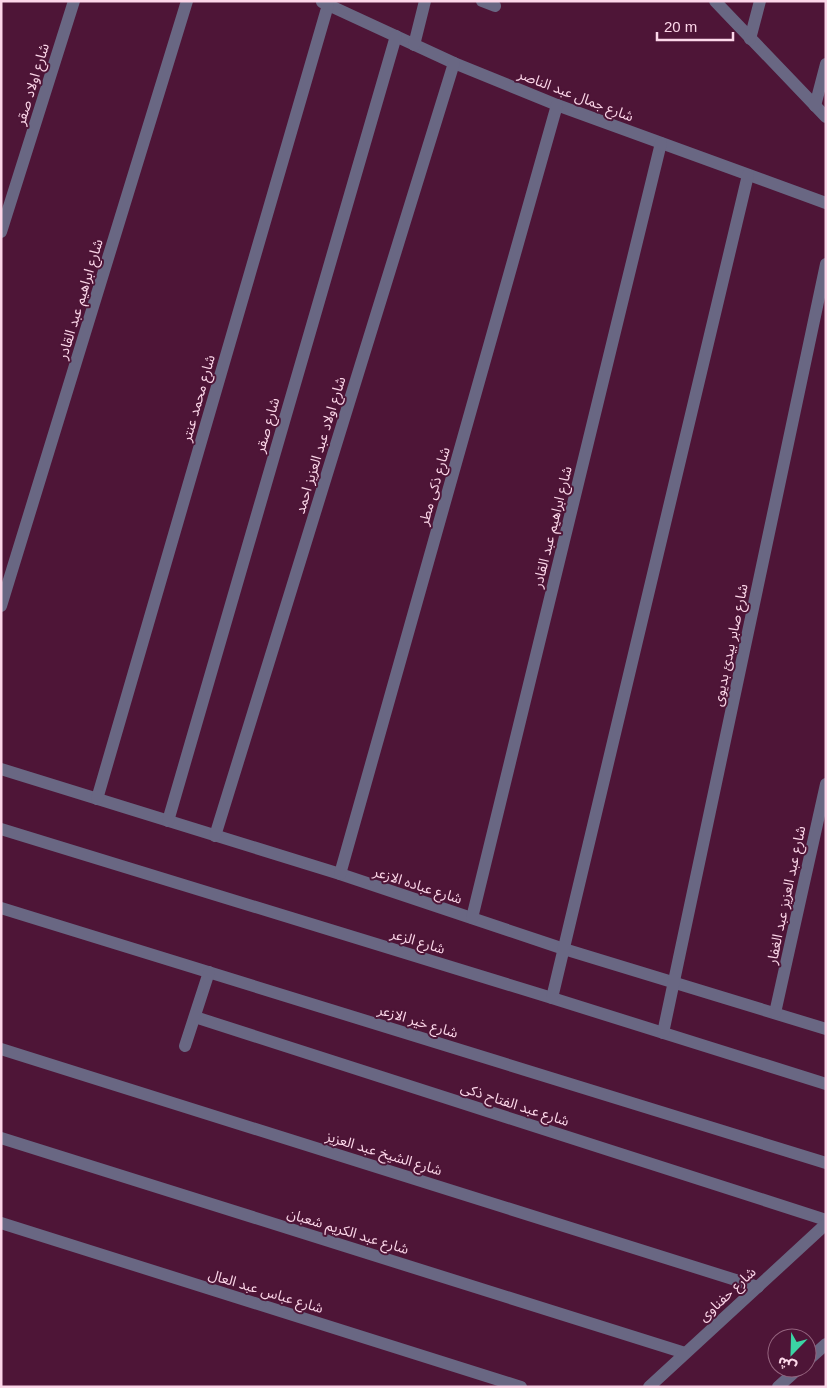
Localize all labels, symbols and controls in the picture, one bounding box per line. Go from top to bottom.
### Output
scale bar [657,10,733,42]
text: 20 m [664,18,697,35]
street label: شارع اولاد صقر [12,41,55,129]
street label: شارع جمال عبد الناصر [514,65,636,127]
street label: شارع ابراهيم عبد القادر [54,237,109,363]
street label: شارع محمد عنتر [178,353,221,445]
street label: شارع اولاد عبد العزيز احمد [291,374,351,516]
street label: شارع صقر [251,396,285,456]
street label: شارع ذكى مطر [415,445,456,529]
street label: شارع ابراهيم عبد القادر [529,465,578,591]
street label: شارع صابر بيدئ بديوى [709,582,754,708]
street label: شارع عبد العزيز عبد الغفار [763,824,811,967]
street label: شارع عباده الازعر [370,863,464,910]
street label: شارع الزعر [387,925,447,960]
street label: شارع خير الازعر [374,1001,460,1044]
street label: شارع عبد الفتاح ذكى [458,1079,571,1132]
street label: شارع الشيخ عبد العزيز [322,1127,444,1181]
street label: شارع عبد الكريم شعبان [284,1205,411,1260]
street label: شارع حفناوى [695,1264,761,1327]
street label: شارع عباس عبد العال [206,1266,325,1319]
north arrow [767,1328,817,1378]
text: ش [775,1354,799,1376]

